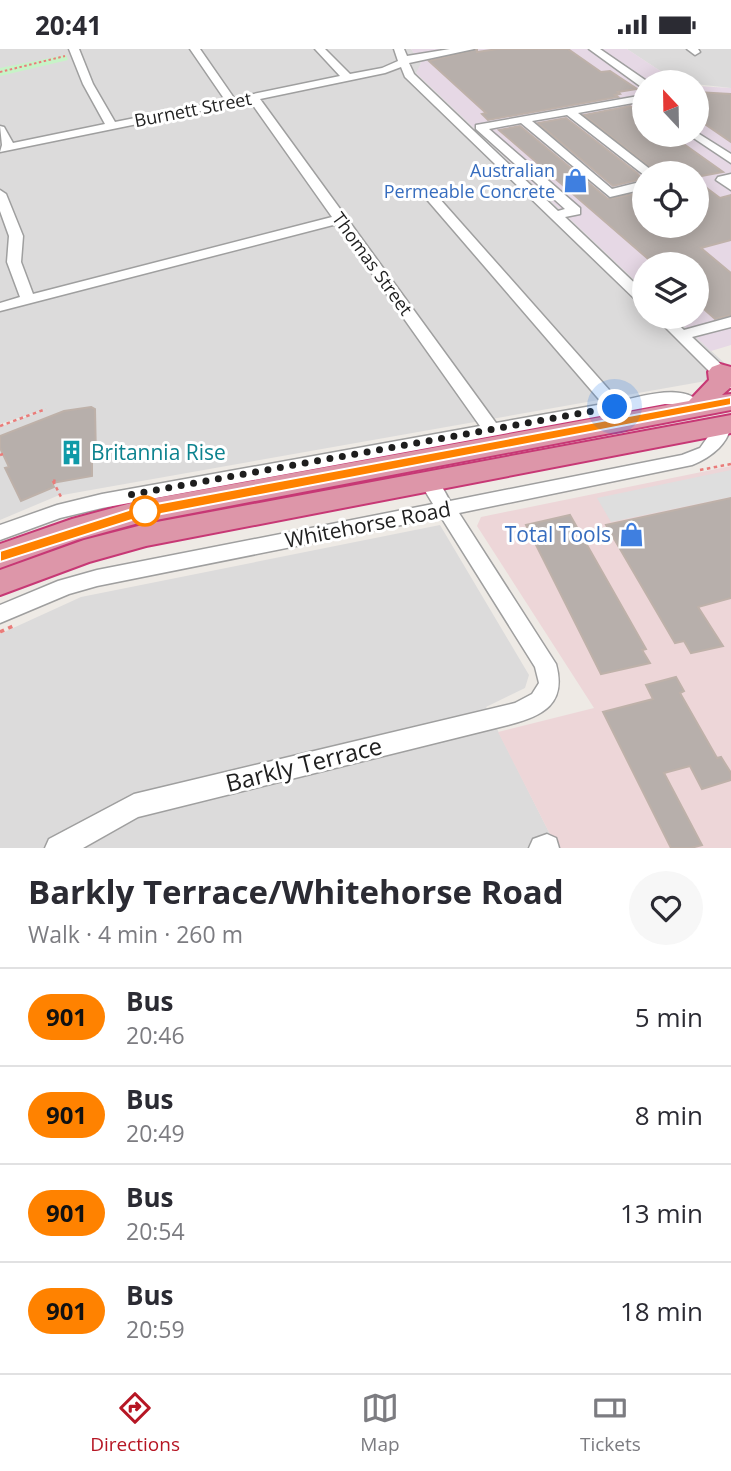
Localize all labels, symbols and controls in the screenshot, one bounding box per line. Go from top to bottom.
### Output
text: 20:41 [35,7,102,43]
north arrow [632,70,709,147]
map controls [632,70,709,329]
street label: Burnett Street [132,86,253,132]
place label: Australian Permeable Concrete [384,158,555,203]
button: locate [632,161,709,238]
shop icon: Australian Permeable Concrete [561,167,589,195]
street label: Thomas Street [327,207,418,320]
button: layers [632,252,709,329]
your location [597,389,632,424]
place label: Britannia Rise [91,438,226,466]
building icon: Britannia Rise [57,439,85,467]
street label: Whitehorse Road [283,494,453,554]
unlabelled marker [130,496,160,526]
place label: Total Tools [505,520,611,548]
shop icon: Total Tools [617,521,645,549]
street label: Barkly Terrace [222,728,385,799]
text: Barkly Terrace/Whitehorse Road [28,869,564,914]
button: heart [629,871,703,945]
text: Walk · 4 min · 260 m [28,918,243,950]
text: Bus [126,983,173,1019]
text: 5 min [635,999,703,1035]
text: 901 [46,1000,87,1033]
text: 20:46 [126,1019,185,1051]
text: Bus [126,1081,173,1117]
text: 8 min [635,1097,703,1133]
text: 901 [46,1098,87,1131]
text: 20:49 [126,1117,185,1149]
text: Bus [126,1179,173,1215]
text: 13 min [620,1195,703,1231]
text: 901 [46,1196,87,1229]
text: 20:54 [126,1215,185,1247]
text: Bus [126,1277,173,1313]
text: 18 min [620,1293,703,1329]
text: 901 [46,1294,87,1327]
text: 20:59 [126,1313,185,1345]
tab: Directions [90,1389,180,1457]
tab: Map [360,1389,400,1457]
tab: Tickets [580,1389,641,1457]

